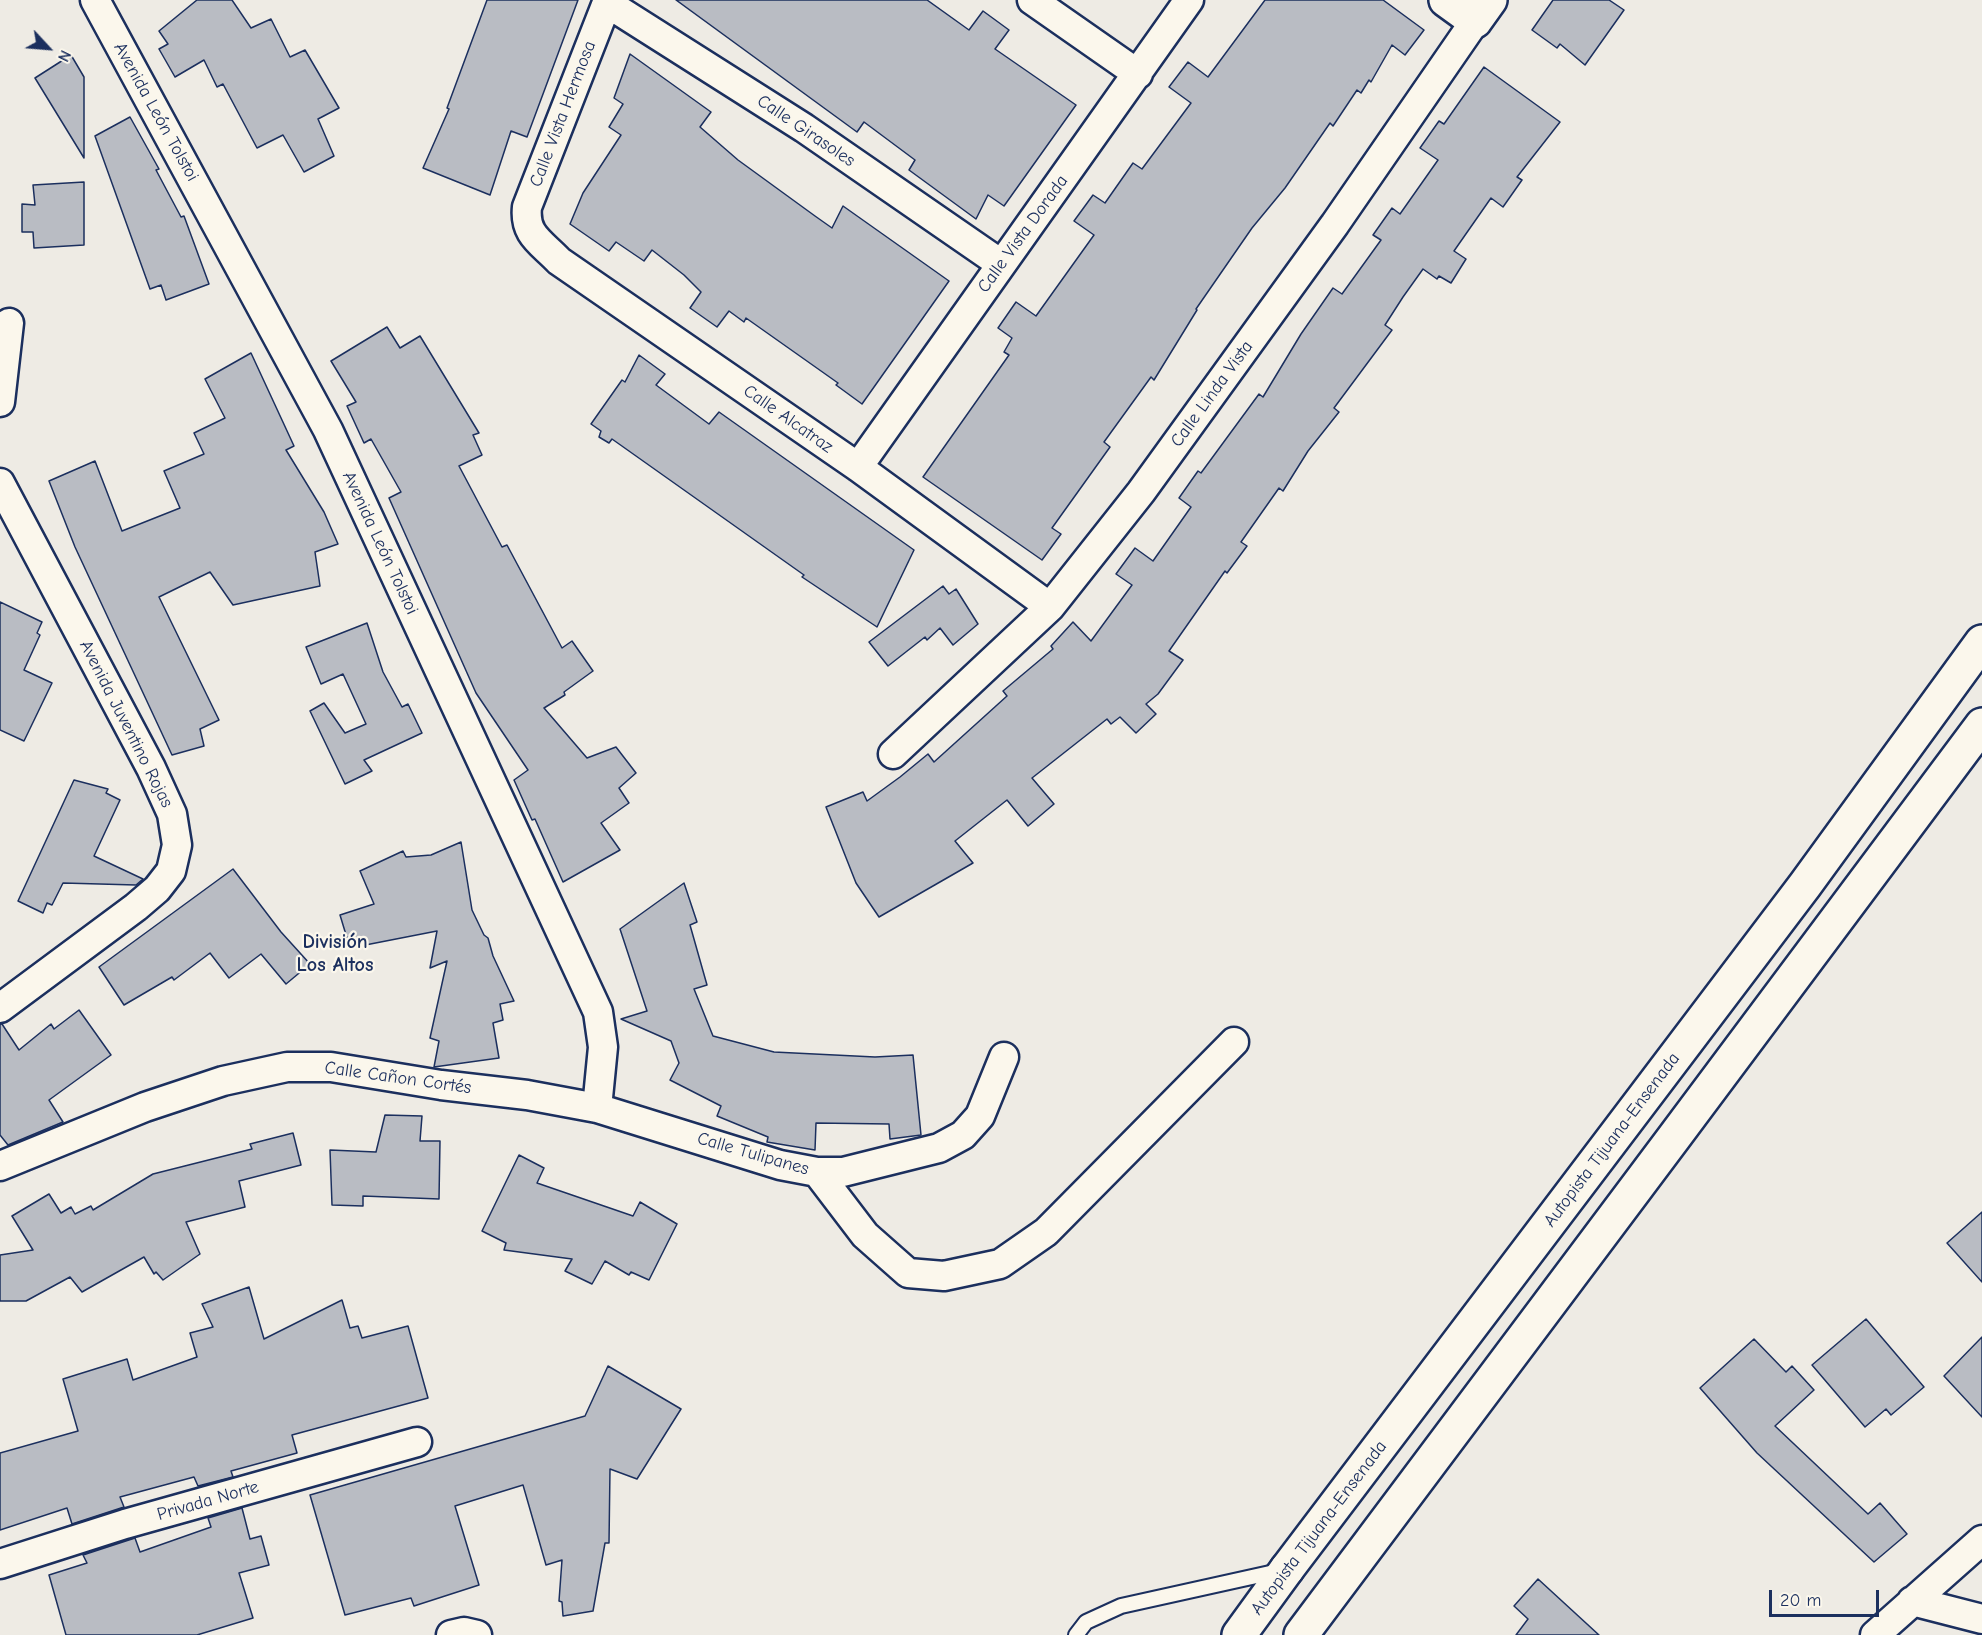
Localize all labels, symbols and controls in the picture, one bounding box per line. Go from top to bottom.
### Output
north arrow [18,18,78,78]
street label: Calle Vista Hermosa [525,38,601,190]
street label: Avenida León Tolstoi [109,39,203,185]
text: N [54,47,75,65]
street label: Calle Girasoles [753,90,859,172]
street label: Calle Vista Dorada [973,171,1073,297]
street label: Calle Linda Vista [1166,337,1258,451]
street label: Calle Alcatraz [739,380,837,458]
street label: Avenida León Tolstoi [337,468,423,618]
street label: Avenida Juventino Rojas [74,637,178,811]
district label: División Los Altos [297,930,373,977]
street label: Autopista Tijuana-Ensenada [1539,1048,1685,1232]
street label: Calle Cañon Cortés [323,1057,473,1099]
street label: Calle Tulipanes [695,1128,811,1180]
street label: Autopista Tijuana-Ensenada [1246,1436,1392,1620]
street label: Privada Norte [155,1476,261,1526]
scale bar [1772,1578,1882,1616]
text: 20 m [1780,1590,1821,1611]

